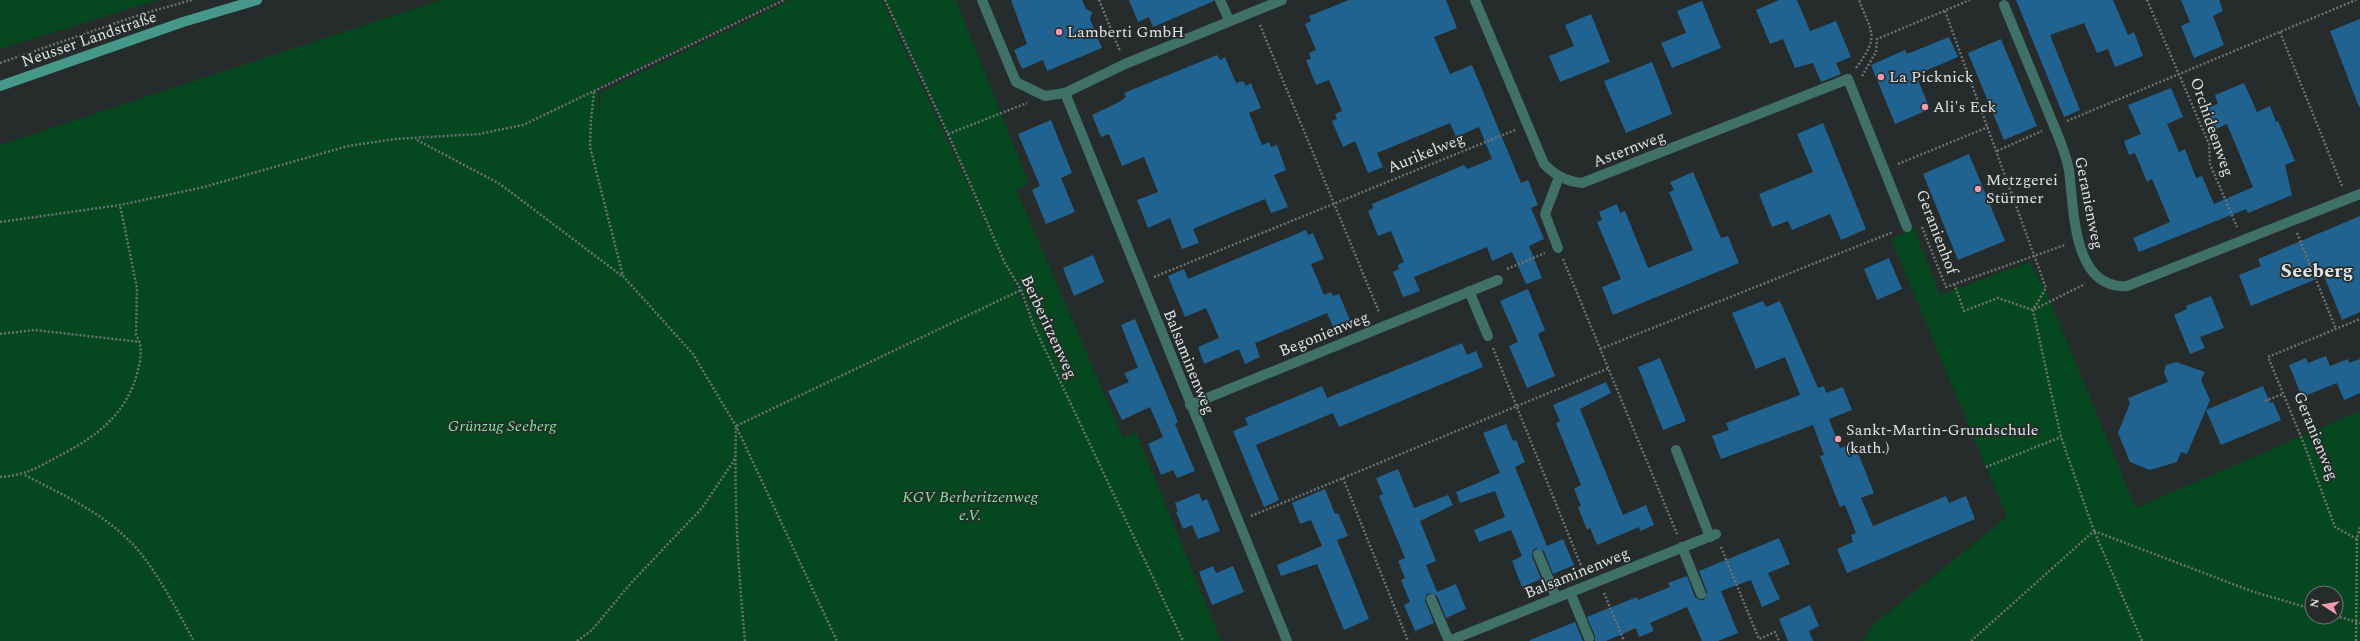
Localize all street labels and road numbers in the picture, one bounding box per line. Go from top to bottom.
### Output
street label: Neusser Landstraße [18,5,160,73]
street label: Orchideenweg [2184,74,2240,180]
street label: Asternweg [1589,124,1669,174]
street label: Aurikelweg [1384,127,1468,179]
street label: Geranienweg [2068,155,2110,251]
street label: Geranienhof [1910,186,1965,279]
street label: Berberitzenweg [1015,271,1083,383]
street label: Begonienweg [1275,305,1373,363]
street label: Balsaminenweg [1157,306,1221,418]
street label: Geranienweg [2287,388,2345,484]
street label: Balsaminenweg [1521,541,1633,605]

